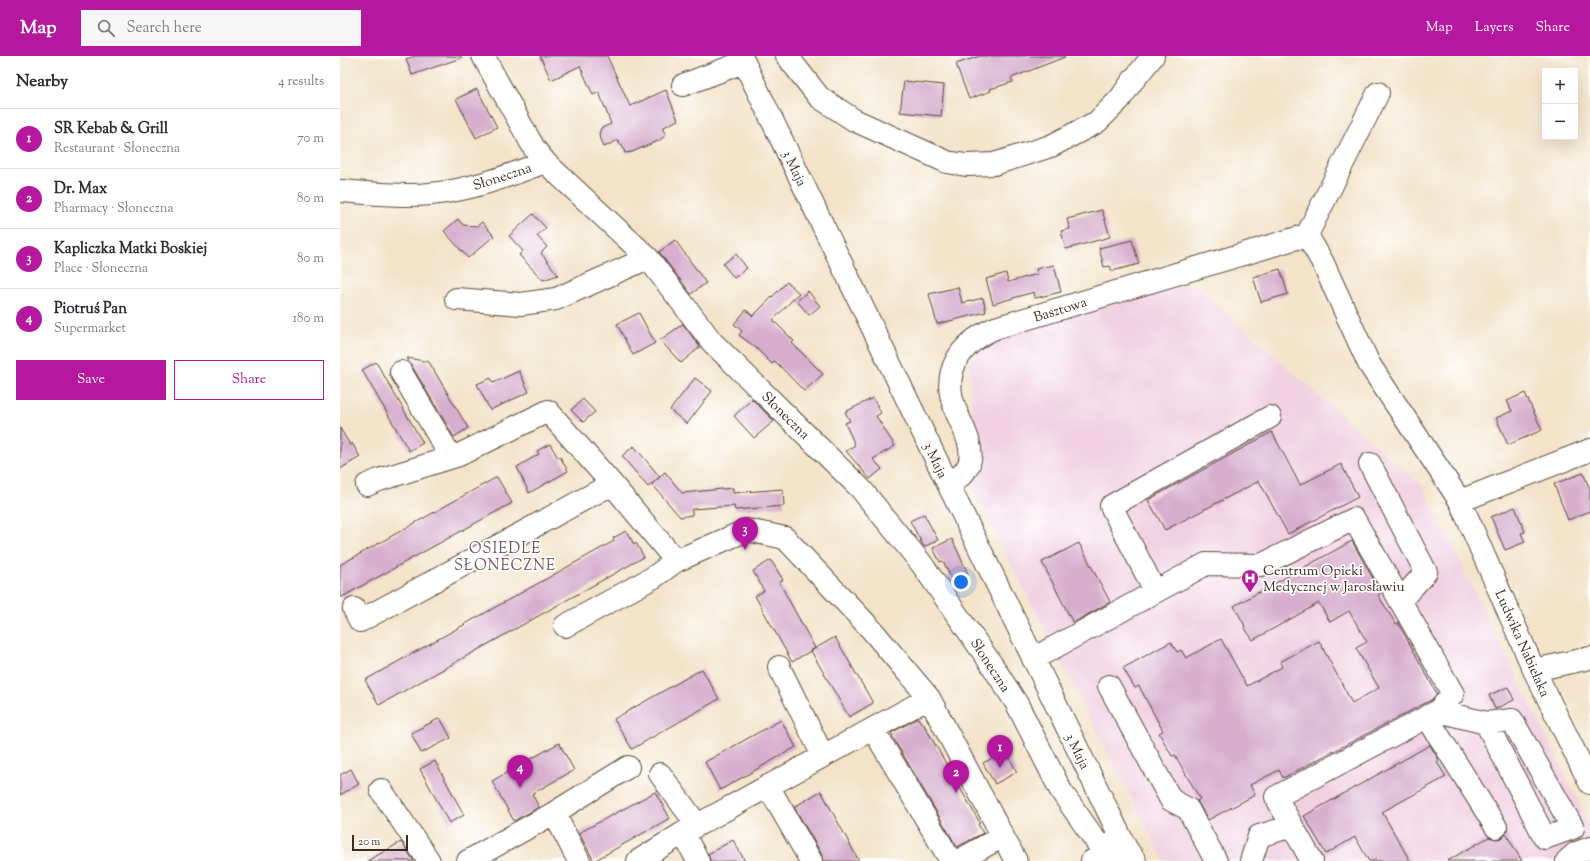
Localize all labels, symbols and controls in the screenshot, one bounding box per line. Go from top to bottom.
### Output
search box [81,10,361,46]
text: Map [20,15,57,42]
icon: search [95,17,117,39]
text: Search here [127,18,202,39]
text: Map [1426,18,1453,38]
text: Layers [1475,18,1513,38]
text: Share [1535,18,1570,38]
map controls [1542,68,1578,140]
button: + [1542,68,1578,104]
text: Nearby [16,70,68,94]
text: 4 results [278,73,324,91]
button: − [1542,104,1578,140]
text: SR Kebab & Grill [54,119,168,140]
text: 1 [27,130,31,148]
text: 70 m [297,130,324,148]
text: Restaurant · Słoneczna [54,140,180,158]
street label: 3 Maja [776,147,811,191]
street label: Słoneczna [471,159,535,197]
text: Dr. Max [54,179,107,200]
text: 2 [26,190,32,208]
text: 80 m [297,190,324,208]
text: Pharmacy · Słoneczna [54,200,173,218]
text: Kapliczka Matki Boskiej [54,239,207,260]
text: 3 [26,250,32,268]
text: 80 m [297,250,324,268]
text: Place · Słoneczna [54,260,148,278]
street label: Basztowa [1031,293,1090,329]
text: Piotruś Pan [54,299,127,320]
text: 4 [26,310,32,328]
text: 180 m [293,310,324,328]
text: Supermarket [54,320,126,338]
button: Save [16,360,166,400]
button: Share [174,360,324,400]
street label: Słoneczna [756,388,814,445]
street label: 3 Maja [917,439,952,483]
pin: 3 [732,517,758,550]
district label: OSIEDLE SŁONECZNE [454,539,556,577]
place label: Centrum Opieki Medycznej w Jarosławiu [1263,562,1405,598]
hospital icon: Centrum Opieki Medycznej w Jarosławiu [1240,568,1260,593]
your location [951,572,971,592]
street label: Ludwika Nabielaka [1489,587,1554,701]
street label: Słoneczna [964,635,1015,697]
street label: 3 Maja [1059,730,1094,774]
pin: 1 [987,735,1013,768]
pin: 4 [507,755,533,788]
pin: 2 [943,760,969,793]
scale bar [352,833,408,852]
text: 20 m [358,834,380,850]

